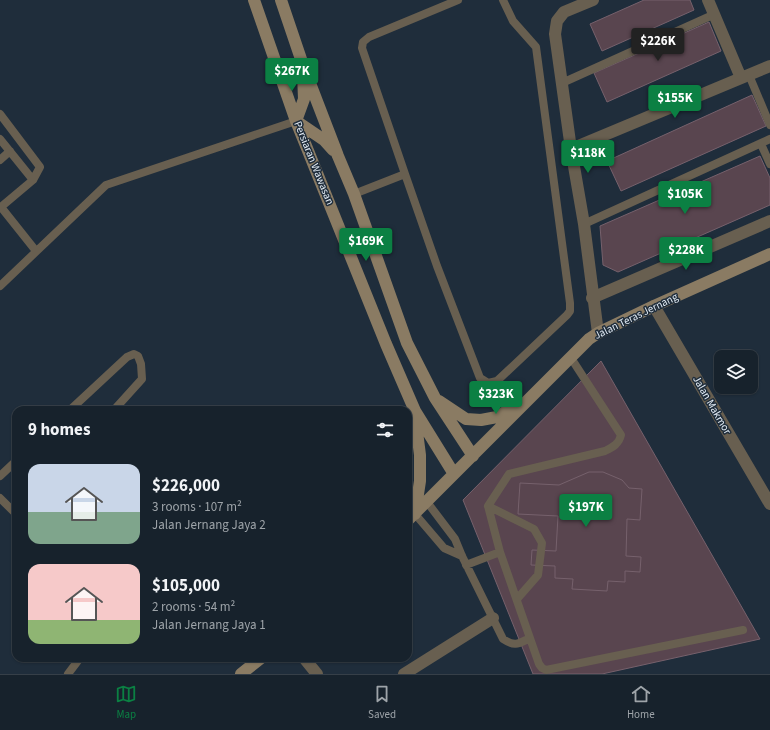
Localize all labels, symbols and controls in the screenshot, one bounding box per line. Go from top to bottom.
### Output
pin: $226K [630,28,686,62]
text: $226K [640,32,676,50]
pin: $267K [264,58,320,92]
text: $267K [274,62,310,80]
pin: $155K [647,85,703,119]
text: $155K [657,89,693,107]
street label: Persiaran Wawasan [290,119,338,207]
pin: $118K [560,140,616,174]
text: $118K [570,144,606,162]
pin: $105K [657,181,713,215]
text: $105K [667,185,703,203]
pin: $169K [338,228,394,262]
text: $169K [348,232,384,250]
pin: $228K [658,237,714,271]
text: $228K [668,241,704,259]
street label: Jalan Teras Jernang [592,289,681,343]
map controls [714,350,758,394]
button: layers [714,350,758,394]
street label: Jalan Makmor [689,373,735,437]
pin: $323K [468,381,524,415]
text: $323K [478,385,514,403]
text: 9 homes [28,418,90,442]
icon: filters [374,419,396,441]
text: $226,000 [152,474,220,498]
icon: home [60,480,108,528]
pin: $197K [558,494,614,528]
text: 3 rooms · 107 m² [152,498,242,516]
text: $197K [568,498,604,516]
text: Jalan Jernang Jaya 2 [152,516,266,534]
text: $105,000 [152,574,220,598]
icon: home [60,580,108,628]
text: 2 rooms · 54 m² [152,598,235,616]
text: Jalan Jernang Jaya 1 [152,616,266,634]
tab: Map [115,683,137,722]
tab: Saved [368,683,396,722]
tab: Home [627,683,655,722]

